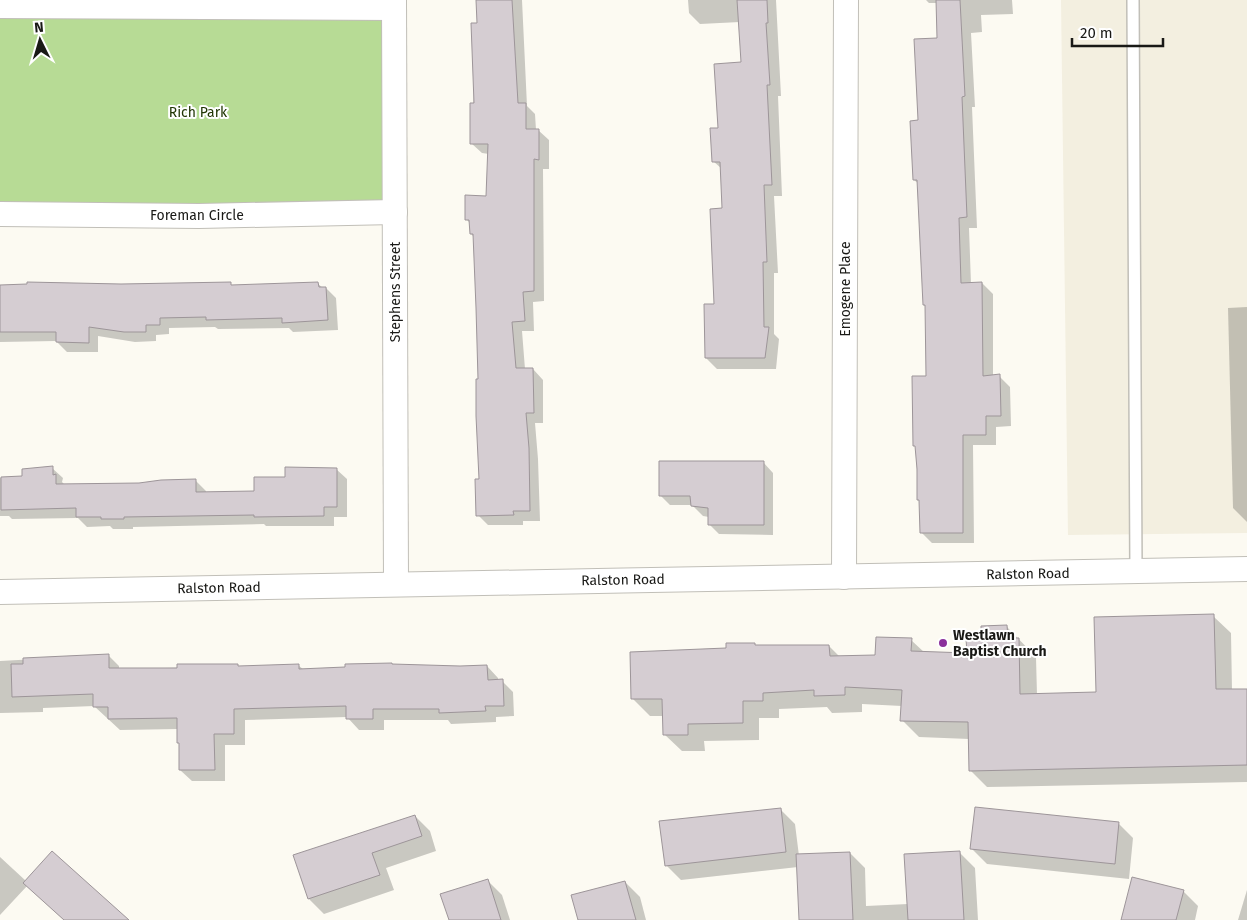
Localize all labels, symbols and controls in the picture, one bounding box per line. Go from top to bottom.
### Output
north arrow [15,15,65,65]
scale bar [1072,15,1163,47]
text: N [34,19,44,36]
text: 20 m [1080,24,1113,42]
park label: Rich Park [169,104,228,121]
street label: Foreman Circle [150,207,244,224]
street label: Stephens Street [387,241,404,342]
street label: Emogene Place [837,241,854,337]
street label: Ralston Road [986,565,1070,583]
street label: Ralston Road [581,571,665,589]
street label: Ralston Road [177,579,261,597]
place label: Westlawn Baptist Church [953,627,1046,660]
marker: Westlawn Baptist Church [937,637,949,649]

